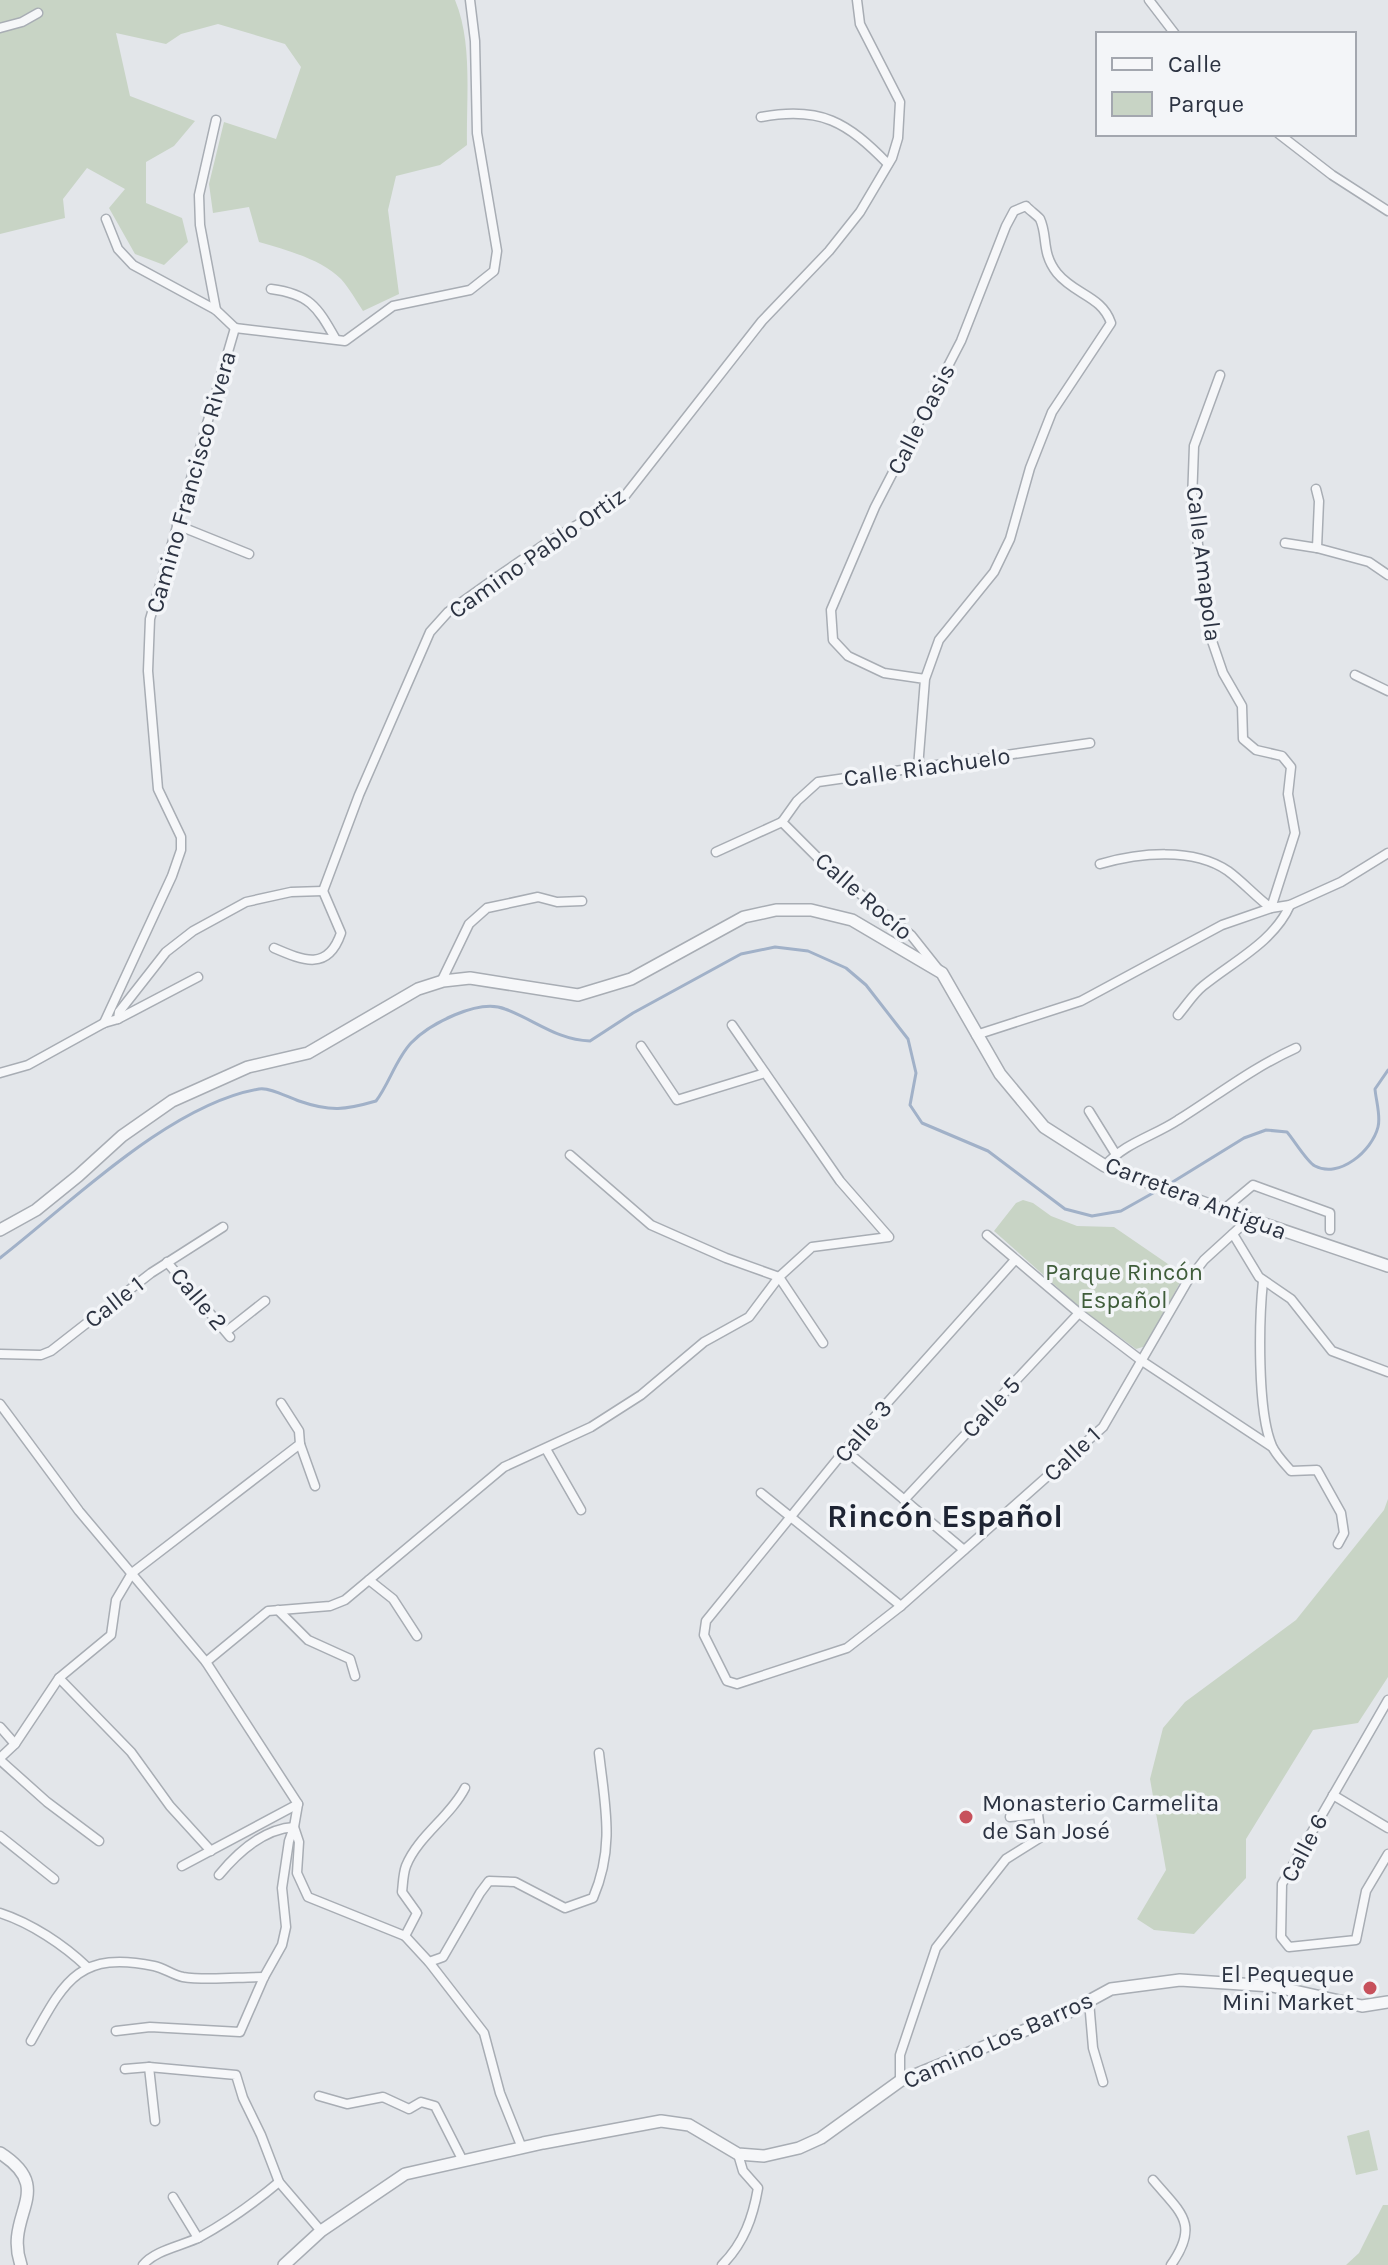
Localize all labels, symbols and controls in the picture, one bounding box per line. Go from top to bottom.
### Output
legend [1096,32,1356,136]
text: Calle [1168,50,1222,78]
text: Parque [1168,90,1244,118]
street label: Camino Francisco Rivera [140,348,242,616]
street label: Calle Oasis [881,359,961,479]
street label: Camino Pablo Ortiz [443,482,631,624]
street label: Calle Amapola [1181,485,1227,643]
street label: Calle Riachuelo [842,741,1012,793]
street label: Calle Rocío [810,846,918,946]
street label: Carretera Antigua [1101,1150,1291,1246]
park label: Parque Rincón Español [1045,1258,1203,1314]
street label: Calle 2 [165,1262,233,1336]
street label: Calle 1 [79,1270,149,1334]
street label: Calle 5 [956,1371,1026,1443]
street label: Calle 3 [828,1394,898,1468]
street label: Calle 1 [1038,1421,1106,1487]
district label: Rincón Español [827,1498,1063,1535]
place label: Monasterio Carmelita de San José [982,1789,1219,1845]
marker: Monasterio Carmelita de San José [957,1808,975,1826]
street label: Calle 6 [1274,1809,1334,1887]
place label: El Pequeque Mini Market [1221,1960,1354,2016]
marker: El Pequeque Mini Market [1361,1979,1379,1997]
street label: Camino Los Barros [899,1986,1097,2094]

